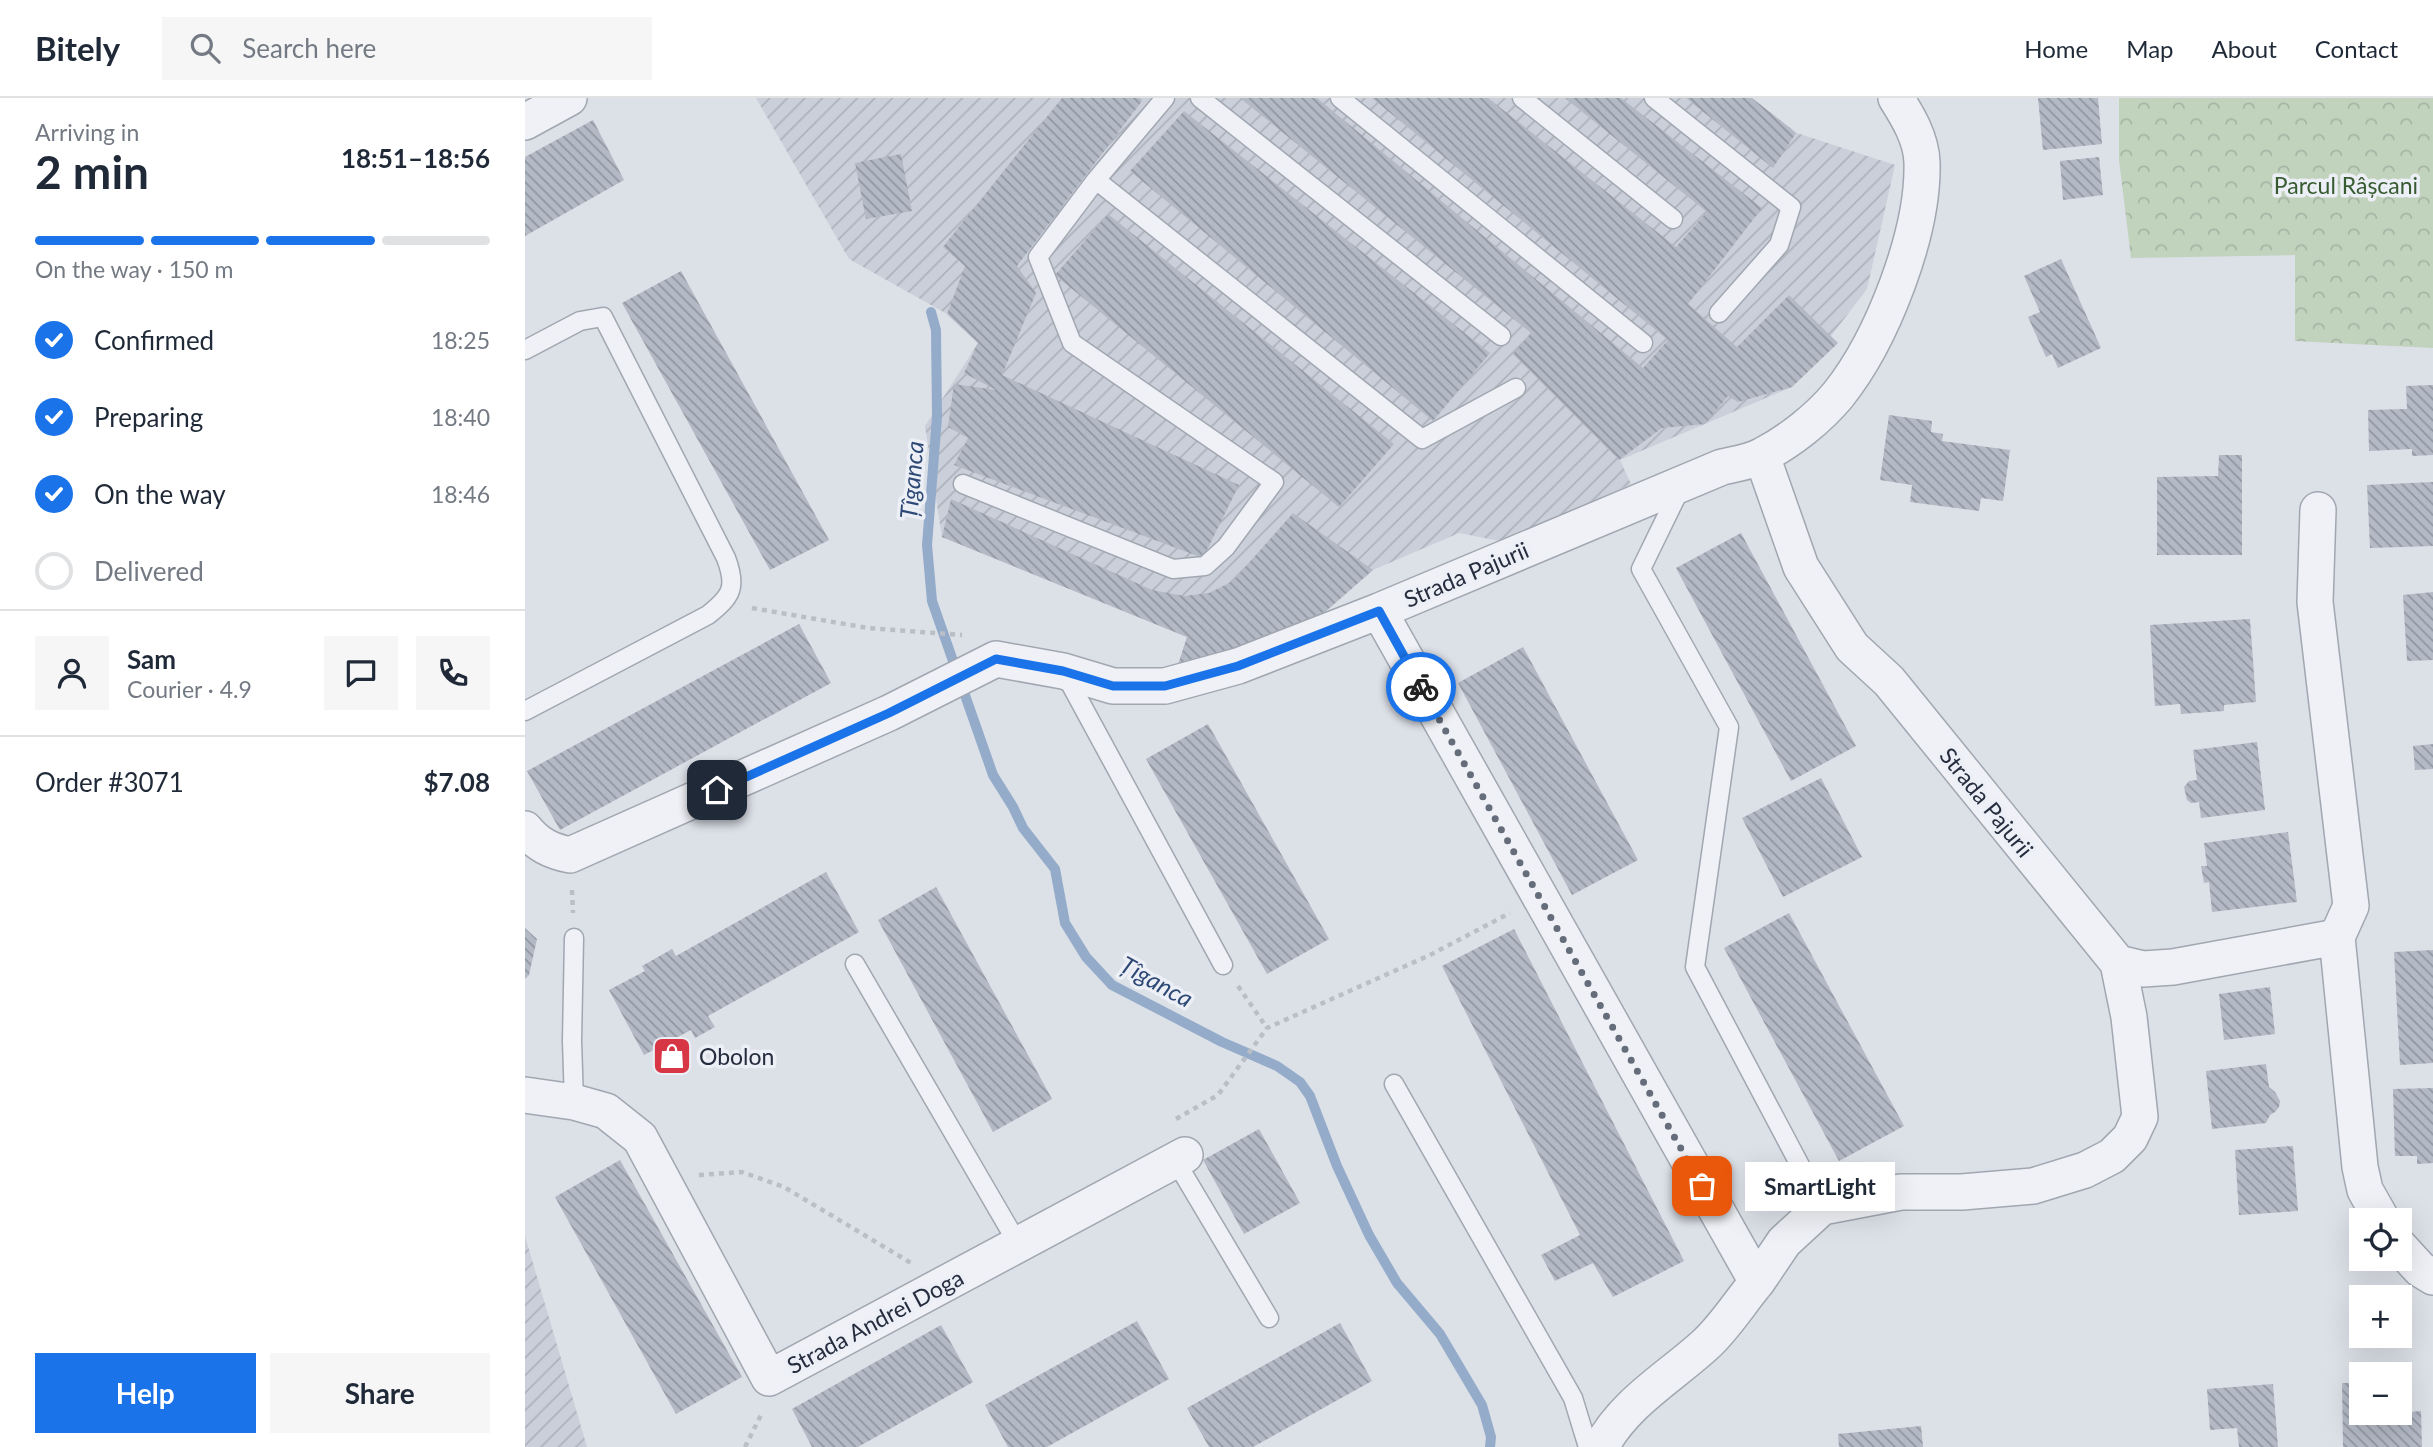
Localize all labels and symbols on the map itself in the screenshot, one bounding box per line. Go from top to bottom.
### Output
park label: Parcul Râșcani [2274,171,2418,199]
water label: Țîganca [893,440,929,520]
street label: Strada Pajurii [1399,535,1533,613]
courier [1386,652,1456,722]
street label: Strada Pajurii [1934,742,2040,862]
pin [687,760,747,820]
water label: Țîganca [1116,949,1198,1013]
shop icon: Obolon [651,1035,693,1077]
place label: Obolon [699,1042,774,1070]
pin [1672,1156,1732,1216]
callout: SmartLight [1744,1162,1895,1210]
street label: Strada Andrei Doga [782,1263,968,1379]

